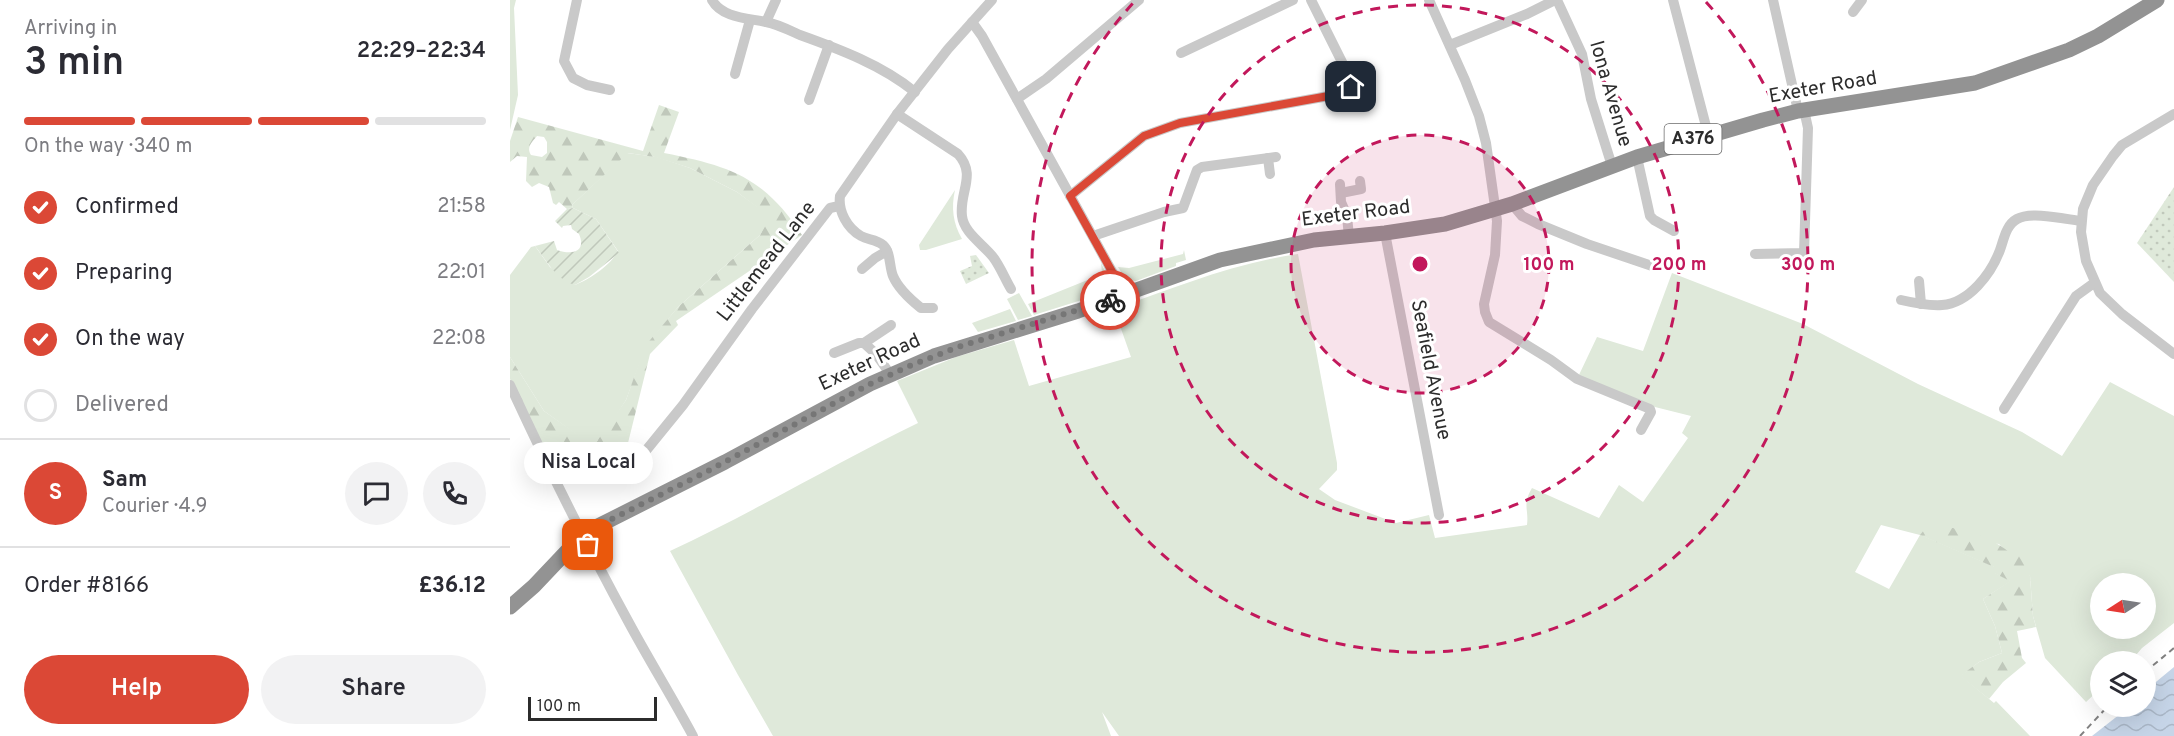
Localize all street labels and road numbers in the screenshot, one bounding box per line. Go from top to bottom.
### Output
street label: Iona Avenue [1582,38,1638,150]
street label: Exeter Road [1767,66,1879,110]
road number: A376 [1664,124,1722,154]
street label: Exeter Road [1300,194,1412,234]
street label: Littlemead Lane [712,197,822,327]
street label: Seafield Avenue [1404,298,1456,442]
street label: Exeter Road [815,328,925,398]

